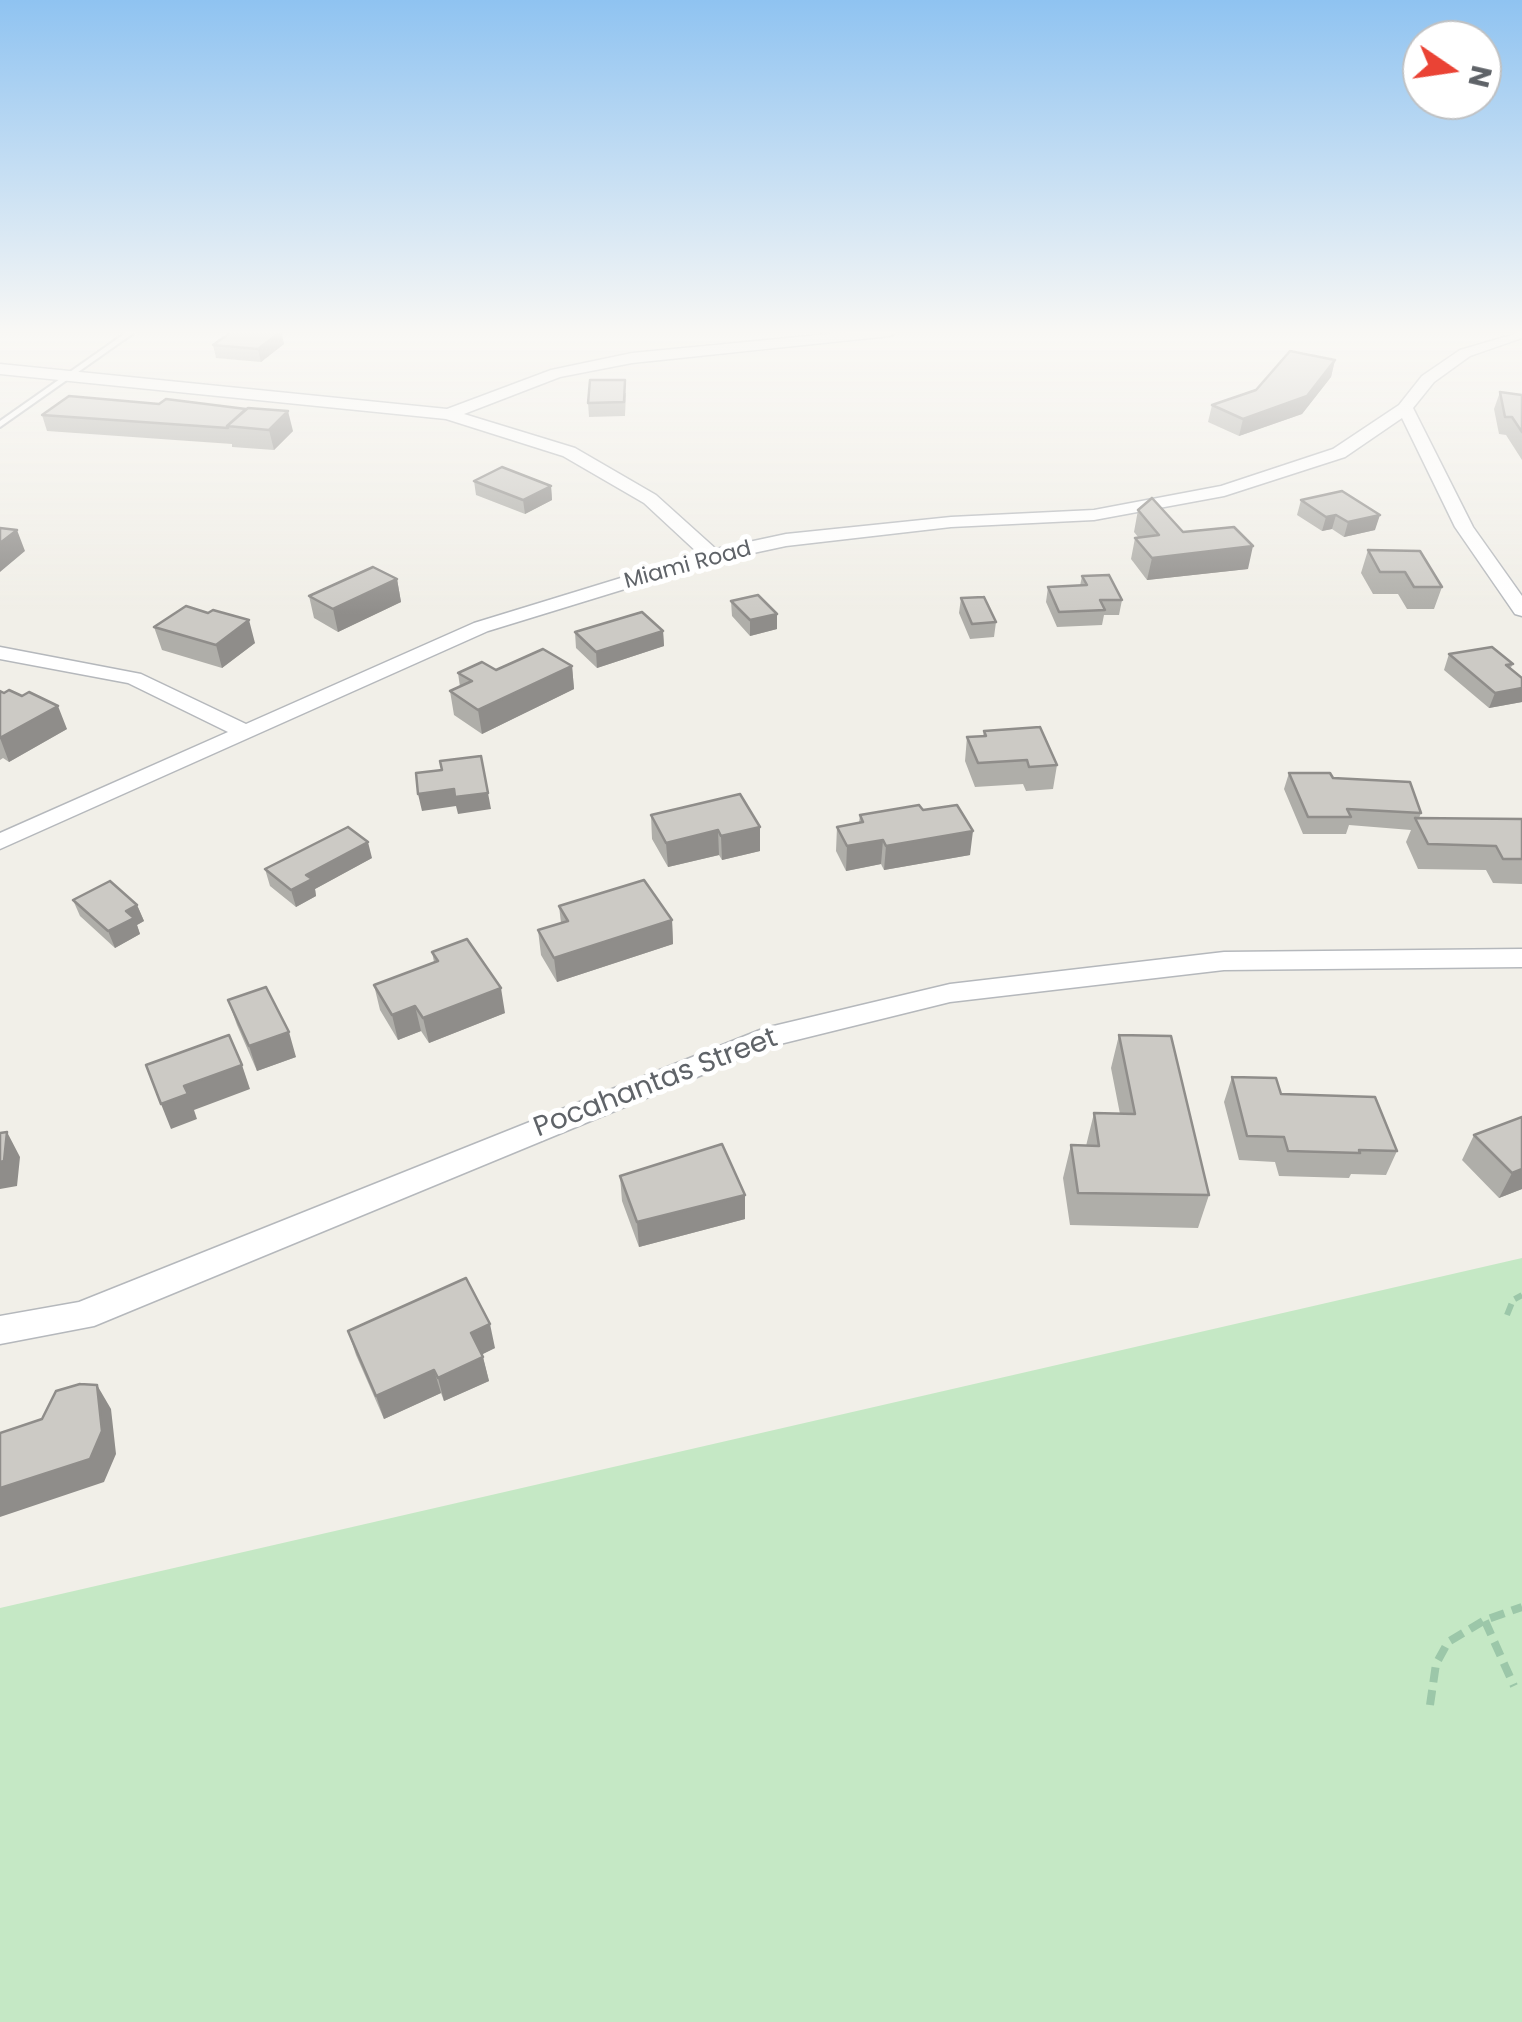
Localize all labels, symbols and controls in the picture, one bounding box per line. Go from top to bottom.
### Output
north arrow [1402,20,1502,120]
text: N [1458,62,1501,91]
street label: Miami Road [622,536,754,596]
street label: Pocahantas Street [530,1022,782,1146]

